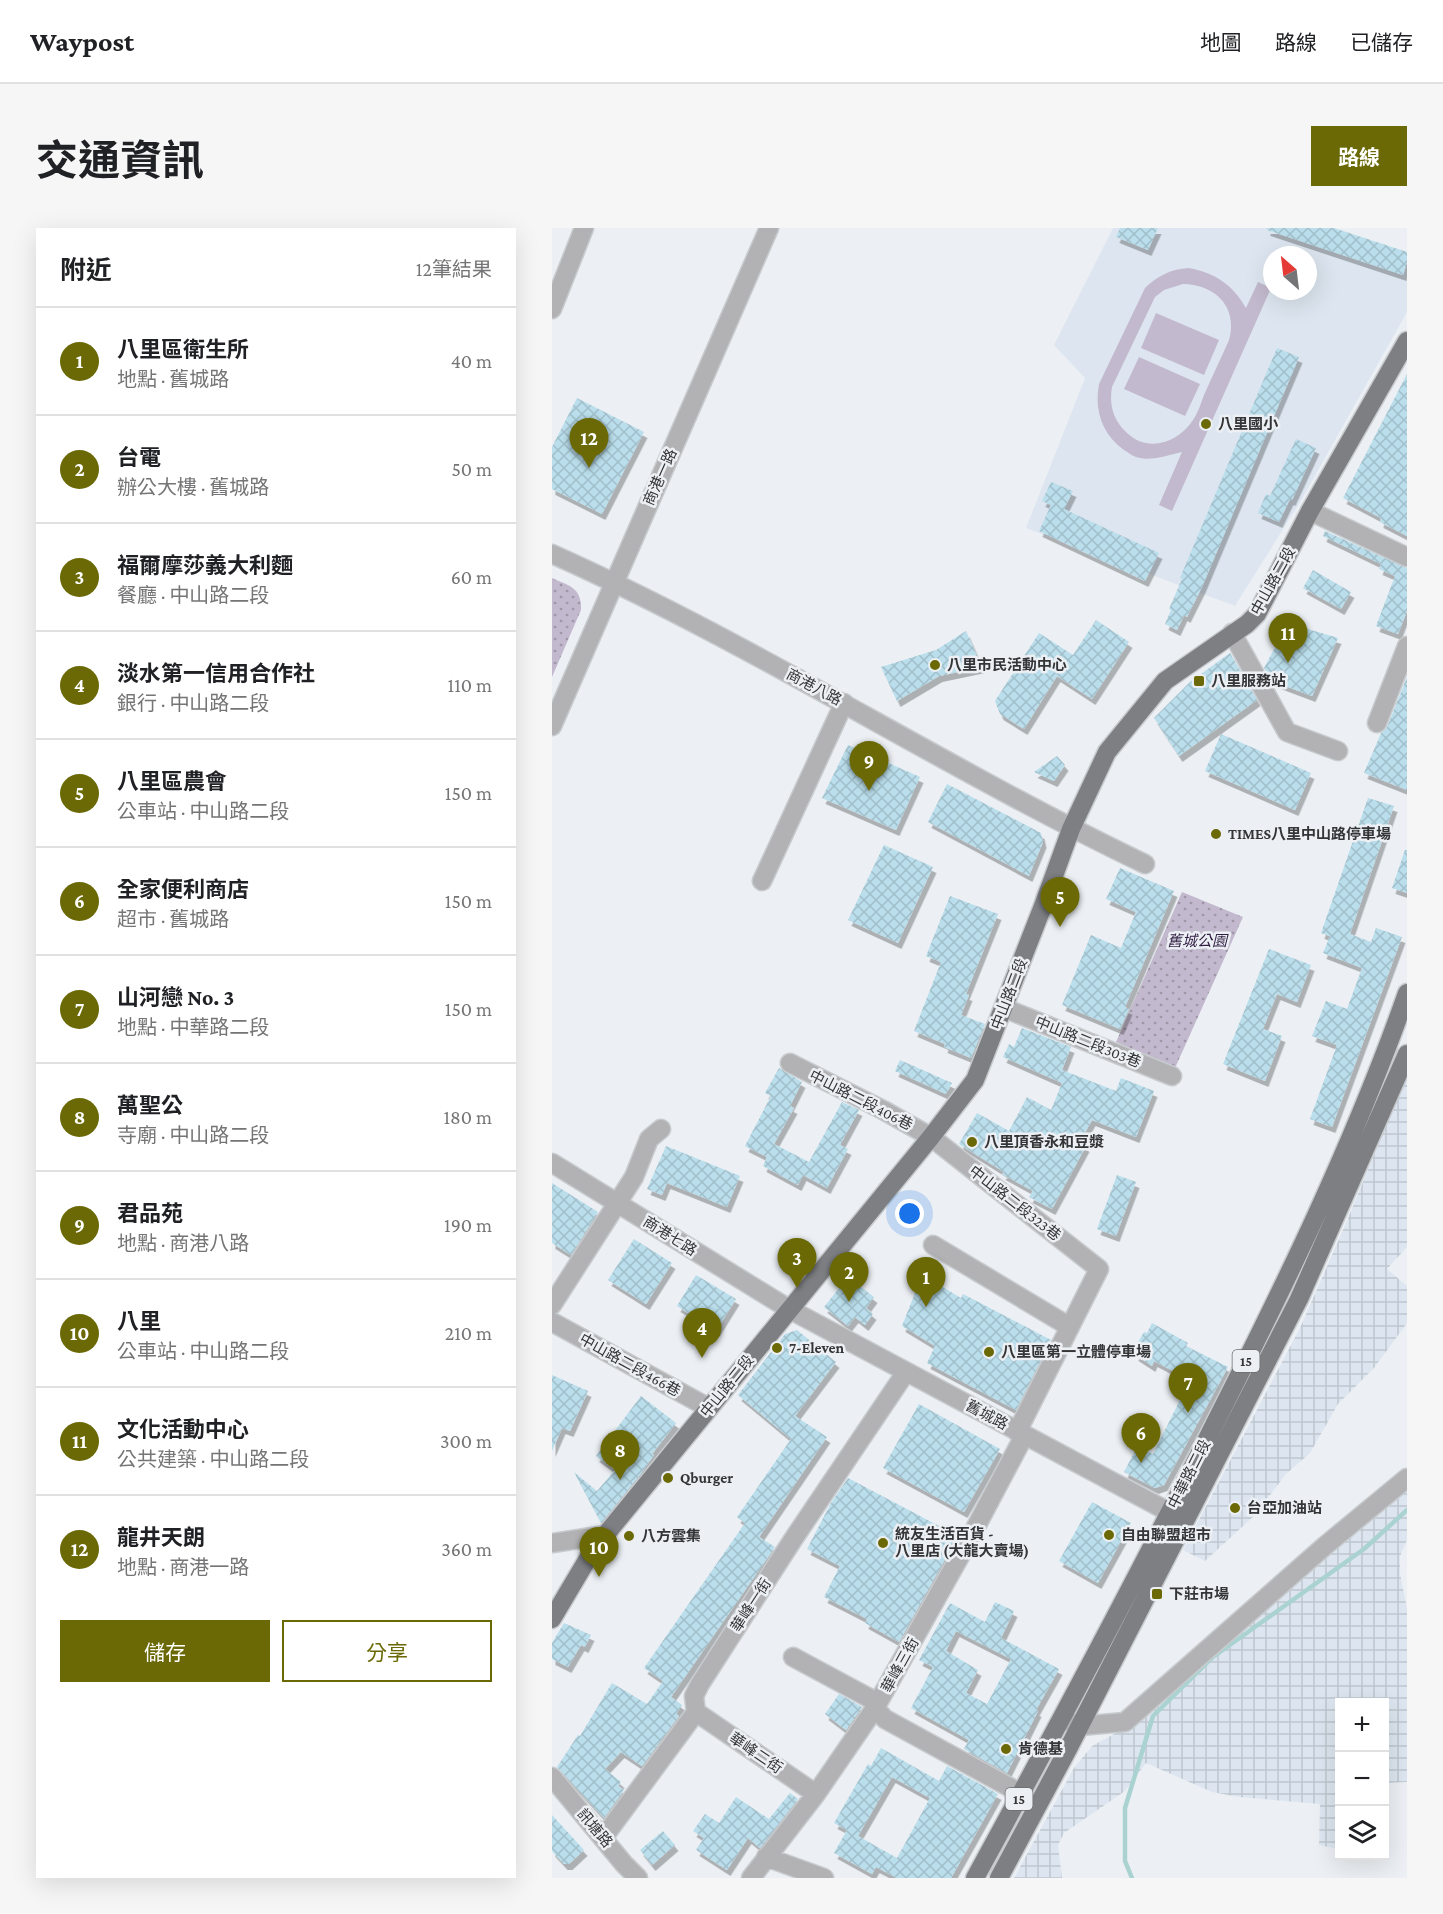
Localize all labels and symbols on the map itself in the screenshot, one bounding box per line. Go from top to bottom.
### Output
north arrow [1263,246,1317,300]
place label: 八里國小 [1218,416,1279,432]
marker: 八里國小 [1199,417,1213,431]
pin: 12 [570,418,609,468]
street label: 商港一路 [640,446,680,508]
street label: 中山路二段 [1248,544,1298,618]
pin: 11 [1268,614,1308,663]
place label: 八里市民活動中心 [947,657,1067,673]
marker: 八里市民活動中心 [928,658,942,672]
street label: 商港八路 [784,666,844,708]
place label: 八里服務站 [1211,673,1286,689]
marker: 八里服務站 [1192,674,1206,688]
pin: 9 [850,742,888,791]
place label: TIMES八里中山路停車場 [1228,826,1391,842]
marker: TIMES八里中山路停車場 [1209,827,1223,841]
pin: 5 [1040,878,1080,927]
park label: 舊城公園 [1167,933,1229,949]
street label: 中山路二段 [988,956,1030,1032]
street label: 中山路二段303巷 [1033,1013,1143,1071]
street label: 中山路二段406巷 [807,1067,915,1133]
place label: 八里頂香永和豆漿 [984,1134,1104,1150]
marker: 八里頂香永和豆漿 [965,1135,979,1149]
street label: 中山路二段323巷 [966,1162,1064,1244]
your location [895,1199,924,1228]
street label: 商港七路 [640,1213,700,1259]
pin: 3 [778,1238,816,1288]
pin: 2 [830,1252,868,1302]
pin: 1 [906,1258,946,1307]
pin: 4 [682,1308,722,1358]
street label: 中山路二段466巷 [577,1331,683,1399]
place label: 7-Eleven [789,1340,845,1356]
marker: 7-Eleven [770,1341,784,1355]
place label: 八里區第一立體停車場 [1001,1343,1151,1360]
marker: 八里區第一立體停車場 [982,1345,996,1359]
road number: 15 [1232,1350,1260,1372]
street label: 中山路二段 [697,1352,757,1420]
pin: 7 [1168,1364,1208,1413]
street label: 舊城路 [963,1397,1011,1433]
pin: 6 [1122,1414,1160,1463]
pin: 8 [600,1430,640,1480]
street label: 中華路二段 [1165,1437,1213,1511]
place label: Qburger [680,1470,733,1486]
marker: Qburger [661,1471,675,1485]
place label: 台亞加油站 [1247,1499,1322,1516]
marker: 台亞加油站 [1228,1501,1242,1515]
place label: 統友生活百貨 - 八里店 (大龍大賣場) [895,1526,1029,1560]
place label: 自由聯盟超市 [1121,1527,1211,1543]
pin: 10 [580,1528,618,1577]
place label: 八方雲集 [641,1528,701,1544]
marker: 自由聯盟超市 [1102,1528,1116,1542]
marker: 八方雲集 [622,1529,636,1543]
marker: 統友生活百貨 - 八里店 (大龍大賣場) [876,1536,890,1550]
street label: 華峰一街 [727,1575,774,1635]
place label: 下莊市場 [1169,1586,1229,1602]
marker: 下莊市場 [1150,1587,1164,1601]
street label: 華峰三街 [878,1634,922,1695]
street label: 華峰二街 [727,1729,786,1776]
place label: 肯德基 [1018,1740,1063,1757]
marker: 肯德基 [999,1742,1013,1756]
road number: 15 [1006,1788,1032,1810]
street label: 訊塘路 [574,1805,616,1850]

